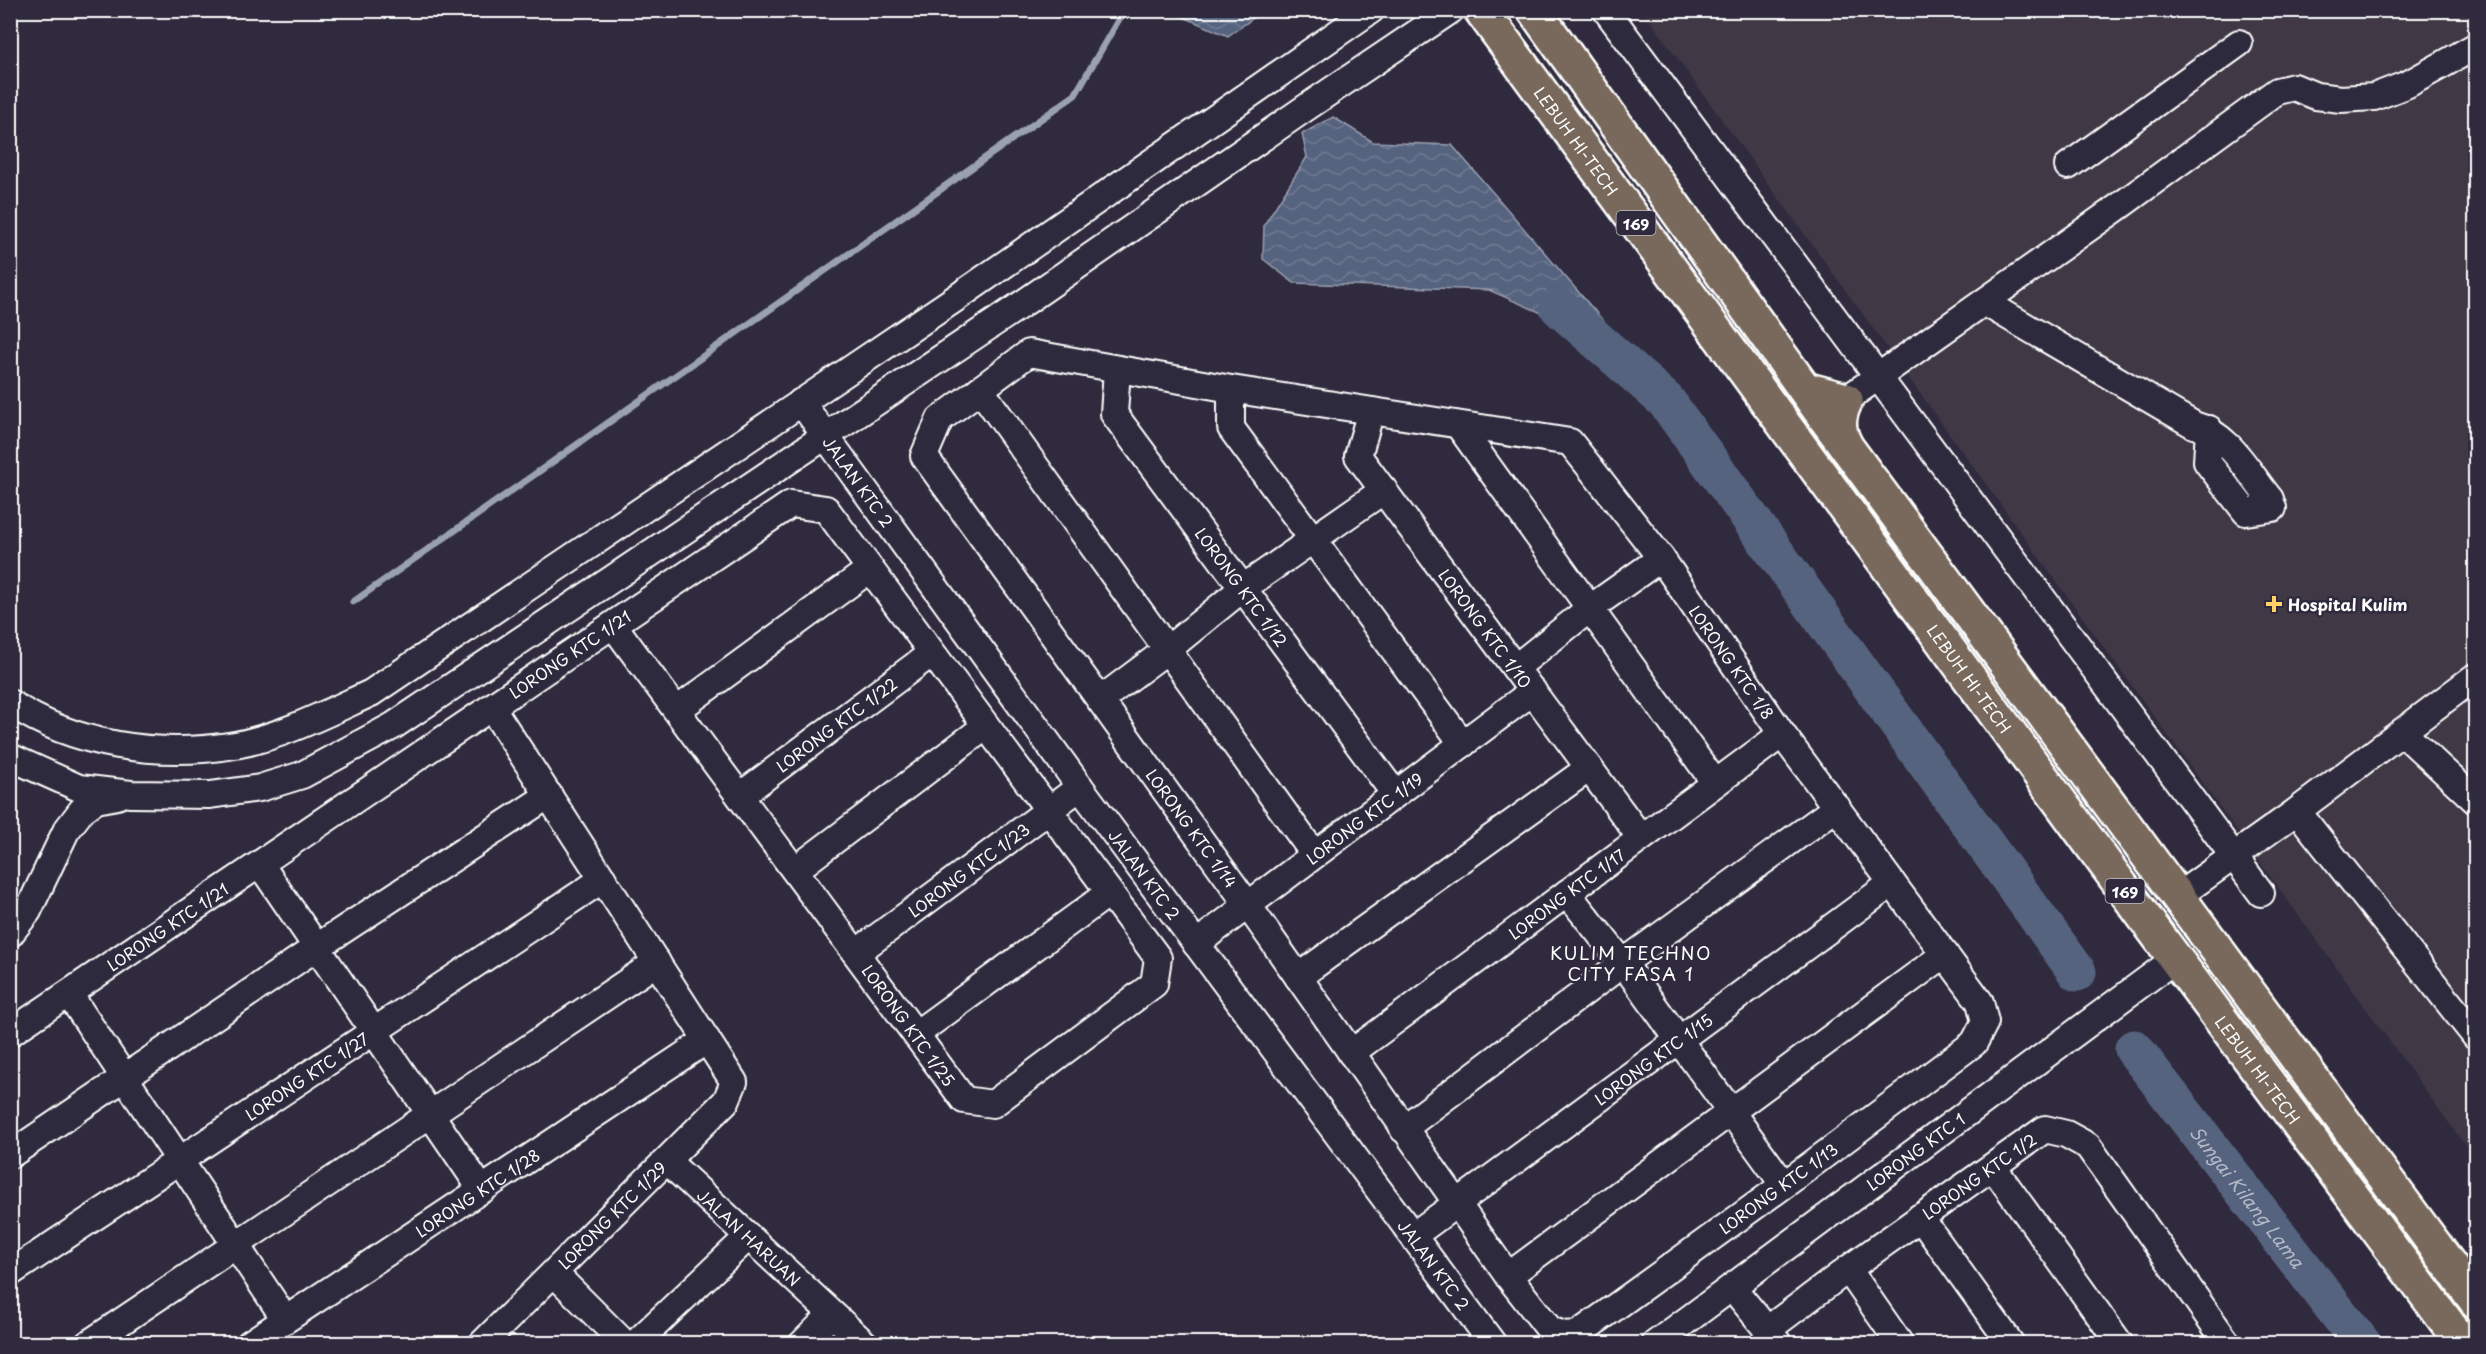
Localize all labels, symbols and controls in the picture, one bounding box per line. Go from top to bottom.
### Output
street label: LEBUH HI-TECH [1529,81,1625,200]
road number: 169 [1616,211,1656,235]
street label: JALAN KTC 2 [817,431,900,532]
street label: LORONG KTC 1/12 [1190,522,1294,651]
street label: LORONG KTC 1/10 [1433,563,1538,693]
place label: Hospital Kulim [2288,592,2407,616]
marker: Hospital Kulim [2265,595,2283,613]
street label: LORONG KTC 1/8 [1684,600,1780,724]
street label: LORONG KTC 1/21 [504,604,635,704]
street label: LEBUH HI-TECH [1922,619,2018,738]
street label: LORONG KTC 1/22 [771,671,902,777]
street label: LORONG KTC 1/14 [1141,764,1243,892]
street label: LORONG KTC 1/19 [1300,766,1427,870]
street label: LORONG KTC 1/23 [903,817,1034,923]
street label: JALAN KTC 2 [1103,824,1186,924]
street label: LORONG KTC 1/17 [1503,842,1630,945]
street label: LORONG KTC 1/21 [102,877,233,976]
road number: 169 [2106,879,2144,903]
district label: KULIM TECHNO CITY FASA 1 [1550,939,1712,987]
street label: LORONG KTC 1/25 [857,959,961,1091]
street label: LORONG KTC 1/15 [1589,1007,1717,1111]
street label: LEBUH HI-TECH [2210,1010,2306,1129]
street label: LORONG KTC 1/27 [240,1026,373,1126]
street label: LORONG KTC 1 [1861,1107,1970,1196]
water label: Sungai Kilang Lama [2184,1119,2312,1274]
street label: LORONG KTC 1/2 [1917,1127,2041,1225]
street label: LORONG KTC 1/13 [1714,1137,1842,1239]
street label: LORONG KTC 1/28 [410,1142,544,1243]
street label: LORONG KTC 1/29 [552,1155,671,1274]
street label: JALAN HARUAN [692,1183,806,1291]
street label: JALAN KTC 2 [1393,1214,1476,1315]

